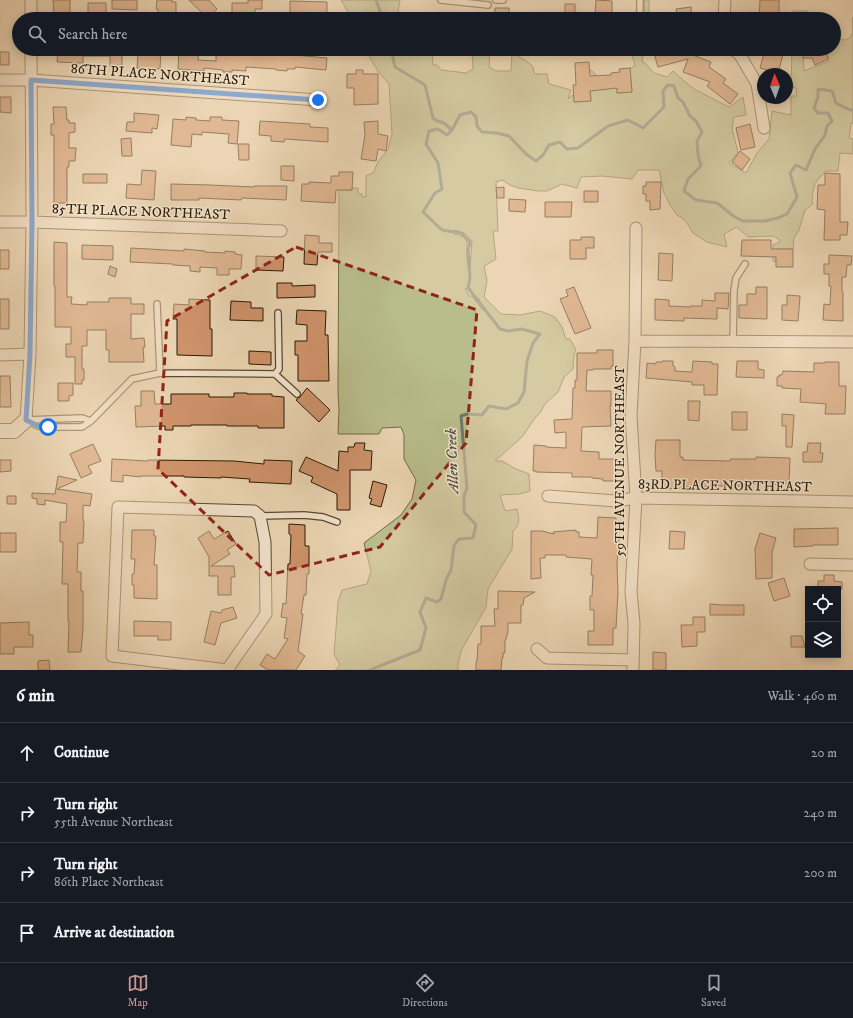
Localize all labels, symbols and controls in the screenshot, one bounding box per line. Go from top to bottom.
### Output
search box [12,12,841,56]
icon: search [26,23,48,45]
text: Search here [58,25,127,44]
street label: 86TH PLACE NORTHEAST [70,60,250,90]
north arrow [757,68,793,104]
route end [309,91,327,109]
street label: 85TH PLACE NORTHEAST [52,200,231,224]
street label: 59TH AVENUE NORTHEAST [611,365,629,557]
route start [39,418,57,436]
water label: Allen Creek [442,427,463,496]
street label: 83RD PLACE NORTHEAST [638,475,813,497]
map controls [805,586,841,658]
button: locate [805,586,841,622]
button: layers [805,622,841,658]
text: 6 min [16,685,55,707]
text: Walk · 460 m [767,688,837,704]
icon: ahead [16,742,38,764]
text: Continue [54,743,109,762]
text: 20 m [811,745,837,761]
text: Turn right [54,795,117,814]
icon: right [16,802,38,824]
text: 240 m [804,805,837,821]
text: 55th Avenue Northeast [54,814,173,830]
text: Turn right [54,855,117,874]
icon: right [16,862,38,884]
text: 200 m [804,865,837,881]
text: 86th Place Northeast [54,874,164,890]
icon: arrive [16,922,38,944]
text: Arrive at destination [54,923,174,942]
tab: Map [127,972,149,1010]
tab: Directions [402,972,448,1010]
tab: Saved [701,972,726,1010]

